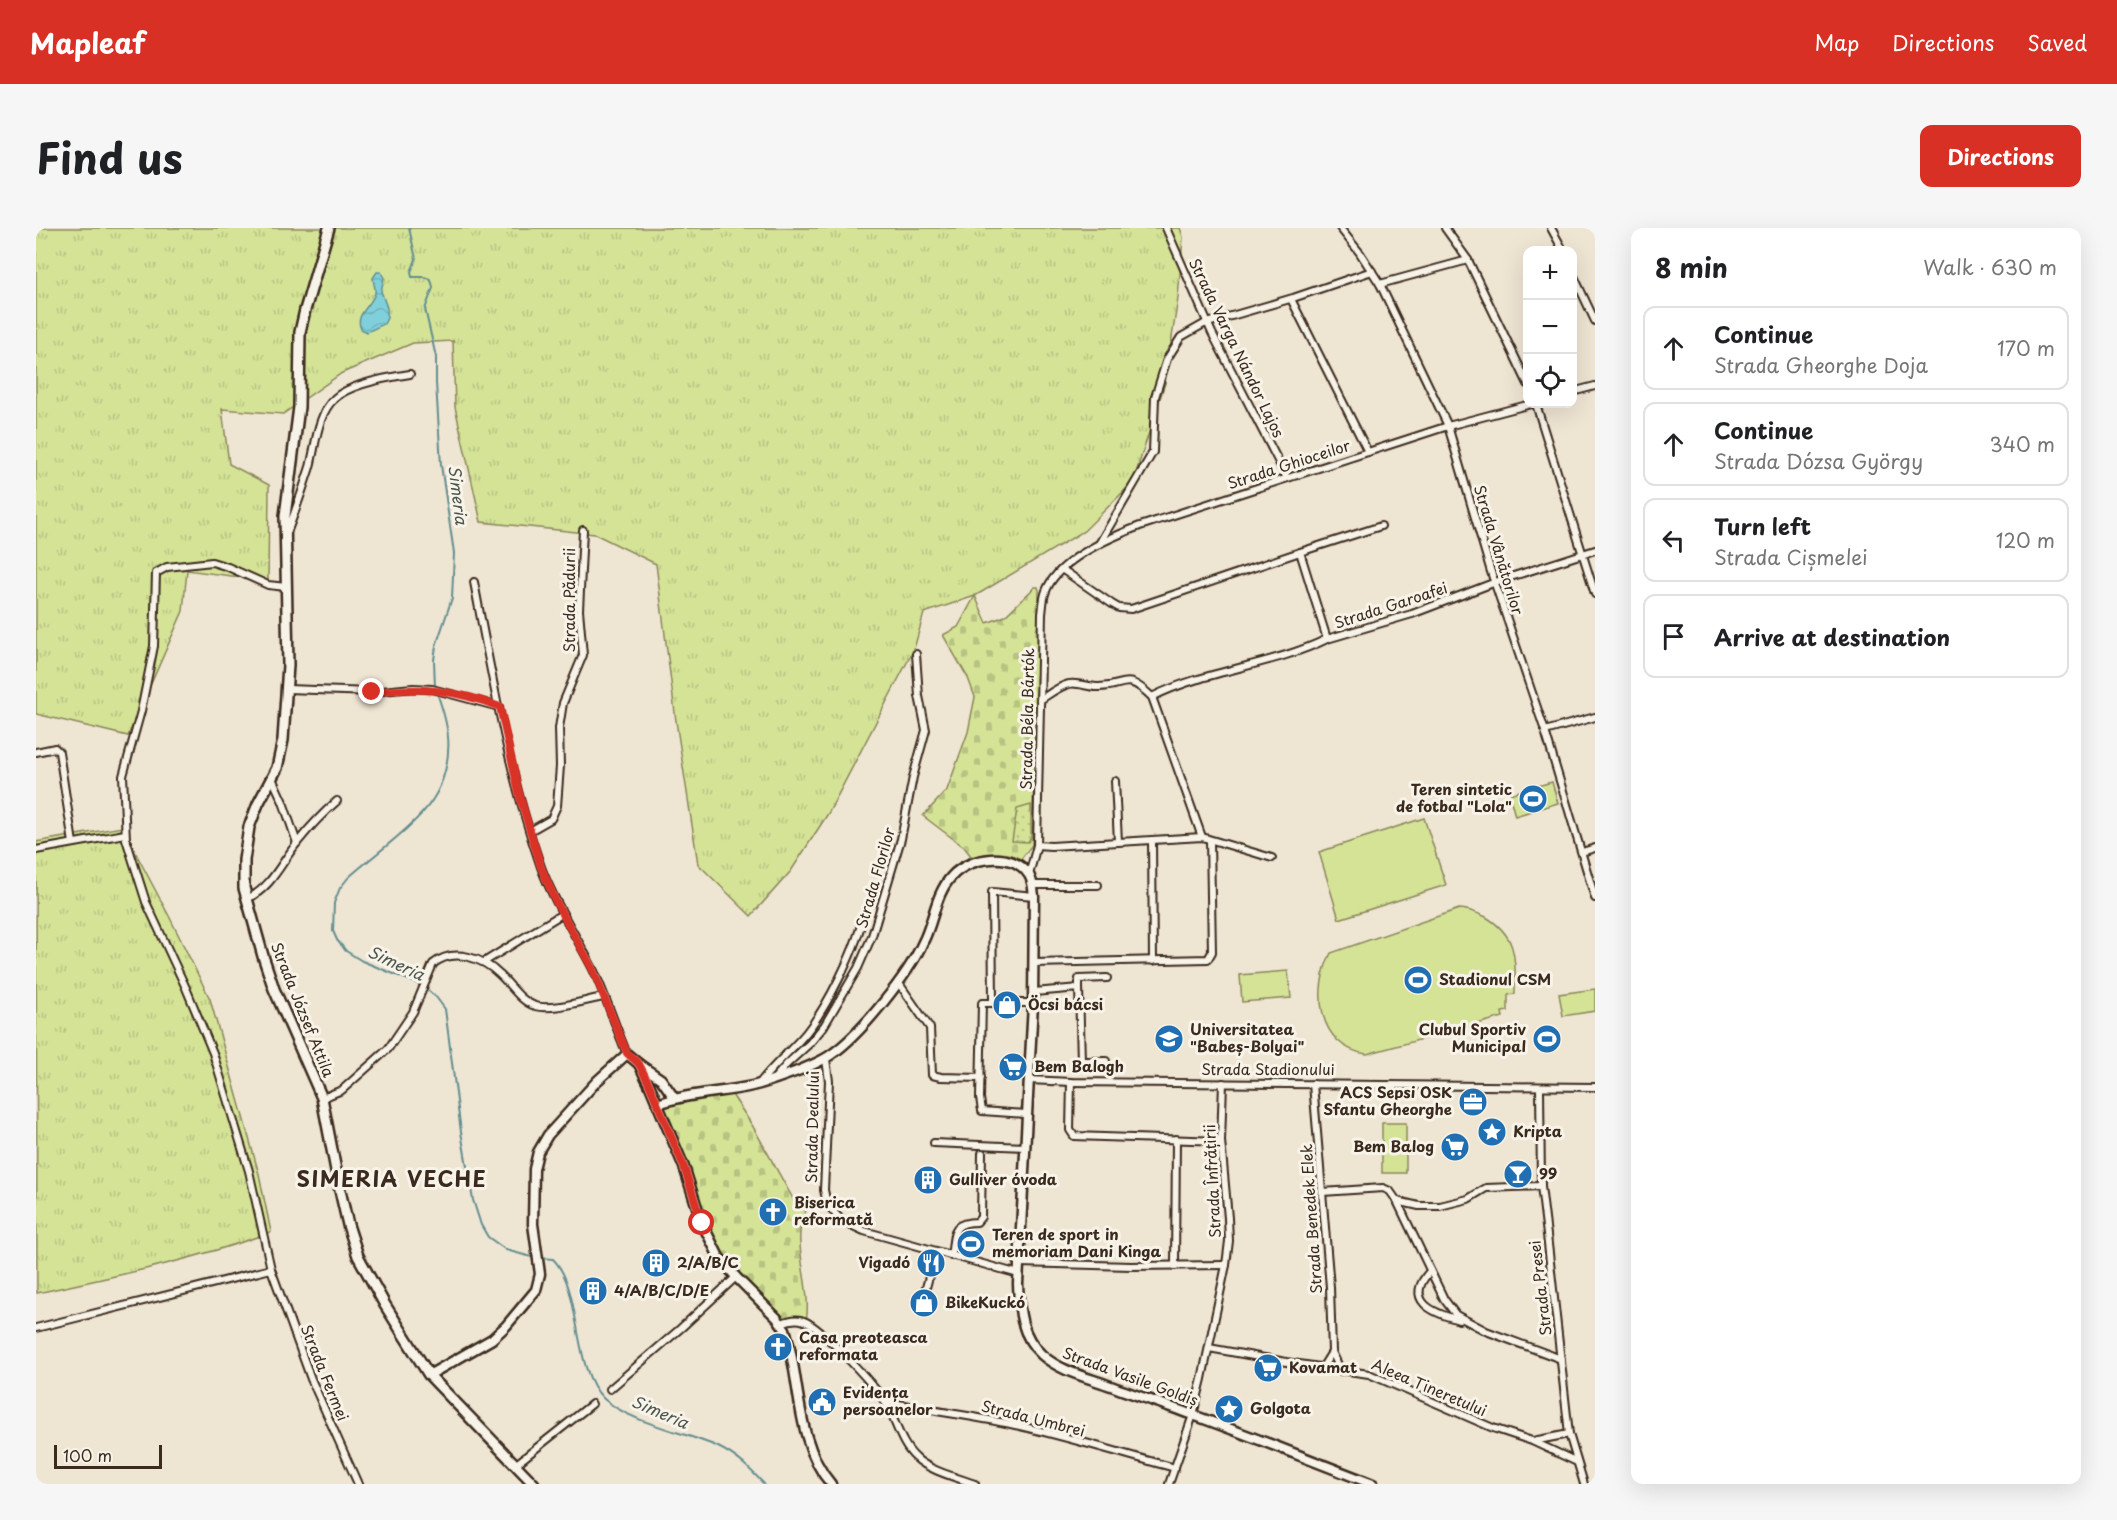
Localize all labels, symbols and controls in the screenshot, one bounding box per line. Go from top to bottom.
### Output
text: Mapleaf [30,21,146,64]
text: Map [1814,26,1859,58]
text: Directions [1892,26,1994,58]
text: Saved [2027,26,2087,58]
text: Find us [36,125,183,188]
button: Directions [1920,125,2081,187]
map controls [1523,246,1577,408]
button: + [1523,246,1577,300]
text: 8 min [1655,248,1728,287]
text: Walk · 630 m [1923,252,2057,282]
street label: Strada Varga Nándor Lajos [1184,254,1291,441]
button: − [1523,300,1577,354]
text: Continue [1714,317,1813,350]
icon: ahead [1657,332,1690,365]
text: 170 m [1997,333,2055,363]
text: Strada Gheorghe Doja [1714,350,1928,380]
button: locate [1523,354,1577,408]
text: Continue [1714,413,1813,446]
icon: ahead [1657,428,1690,461]
text: 340 m [1990,429,2055,459]
street label: Strada Ghioceilor [1224,433,1353,494]
text: Strada Dózsa György [1714,446,1923,476]
water label: Simeria [443,464,475,527]
street label: Strada Vânătorilor [1469,482,1530,617]
text: Turn left [1714,509,1811,542]
icon: left [1657,524,1690,557]
text: 120 m [1996,525,2055,555]
text: Strada Cișmelei [1714,542,1868,572]
street label: Strada Pădurii [557,548,580,652]
street label: Strada Garoafei [1331,575,1450,634]
icon: arrive [1657,620,1690,653]
text: Arrive at destination [1714,620,1950,653]
street label: Strada Béla Bártók [1014,647,1039,790]
route end [358,678,384,704]
place label: Teren sintetic de fotbal "Lola" [1396,777,1512,817]
sports icon: Teren sintetic de fotbal "Lola" [1517,783,1549,815]
street label: Strada Florilor [849,824,900,931]
street label: Strada József Attila [266,939,341,1081]
water label: Simeria [364,939,429,986]
sports icon: Stadionul CSM [1402,964,1434,996]
place label: Stadionul CSM [1439,967,1551,990]
shop icon: Öcsi bácsi [991,989,1023,1021]
place label: Öcsi bácsi [1028,992,1103,1015]
place label: Universitatea "Babeș-Bolyai" [1190,1017,1304,1057]
place label: Clubul Sportiv Municipal [1419,1017,1527,1057]
school or university icon: Universitatea "Babeș-Bolyai" [1153,1023,1185,1055]
sports icon: Clubul Sportiv Municipal [1531,1023,1563,1055]
supermarket icon: Bem Balogh [997,1051,1029,1083]
place label: Bem Balogh [1034,1054,1124,1077]
street label: Strada Stadionului [1201,1057,1335,1080]
street label: Strada Dealului [799,1071,824,1183]
place label: ACS Sepsi OSK Sfantu Gheorghe [1323,1080,1452,1120]
office icon: ACS Sepsi OSK Sfantu Gheorghe [1457,1086,1489,1118]
place icon: Kripta [1476,1116,1508,1148]
place label: Kripta [1513,1119,1563,1142]
street label: Strada Înfrățirii [1197,1124,1226,1239]
supermarket icon: Bem Balog [1439,1131,1471,1163]
place label: Bem Balog [1353,1134,1434,1157]
street label: Strada Benedek Elek [1294,1143,1327,1295]
bar icon: 99 [1502,1158,1534,1190]
place label: 99 [1539,1161,1557,1184]
district label: SIMERIA VECHE [297,1162,487,1194]
building icon: Gulliver óvoda [912,1164,944,1196]
place label: Gulliver óvoda [949,1167,1058,1190]
place label: Biserica reformată [794,1190,873,1230]
church icon: Biserica reformată [757,1196,789,1228]
route start [688,1209,714,1235]
place label: Teren de sport in memoriam Dani Kinga [992,1222,1161,1262]
sports icon: Teren de sport in memoriam Dani Kinga [955,1228,987,1260]
street label: Strada Presei [1522,1239,1557,1337]
building icon: 2/A/B/C [640,1247,672,1279]
restaurant icon: Vigadó [915,1247,947,1279]
place label: 2/A/B/C [677,1250,739,1273]
place label: Vigadó [859,1250,910,1273]
building icon: 4/A/B/C/D/E [577,1275,609,1307]
place label: 4/A/B/C/D/E [614,1278,709,1301]
shop icon: BikeKuckó [908,1287,940,1319]
place label: BikeKuckó [945,1290,1025,1313]
street label: Strada Fermei [296,1321,355,1424]
place label: Casa preoteasca reformata [799,1325,928,1365]
church icon: Casa preoteasca reformata [762,1331,794,1363]
street label: Strada Vasile Goldiș [1059,1340,1202,1411]
supermarket icon: Kovamat [1252,1352,1284,1384]
street label: Aleea Tineretului [1369,1352,1491,1421]
place label: Kovamat [1289,1355,1357,1378]
place label: Evidența persoanelor [843,1380,933,1420]
public building icon: Evidența persoanelor [806,1386,838,1418]
water label: Simeria [628,1388,693,1434]
place icon: Golgota [1213,1393,1245,1425]
street label: Strada Umbrei [979,1394,1088,1442]
place label: Golgota [1250,1396,1311,1419]
scale bar [54,1442,162,1470]
text: 100 m [63,1443,112,1467]

